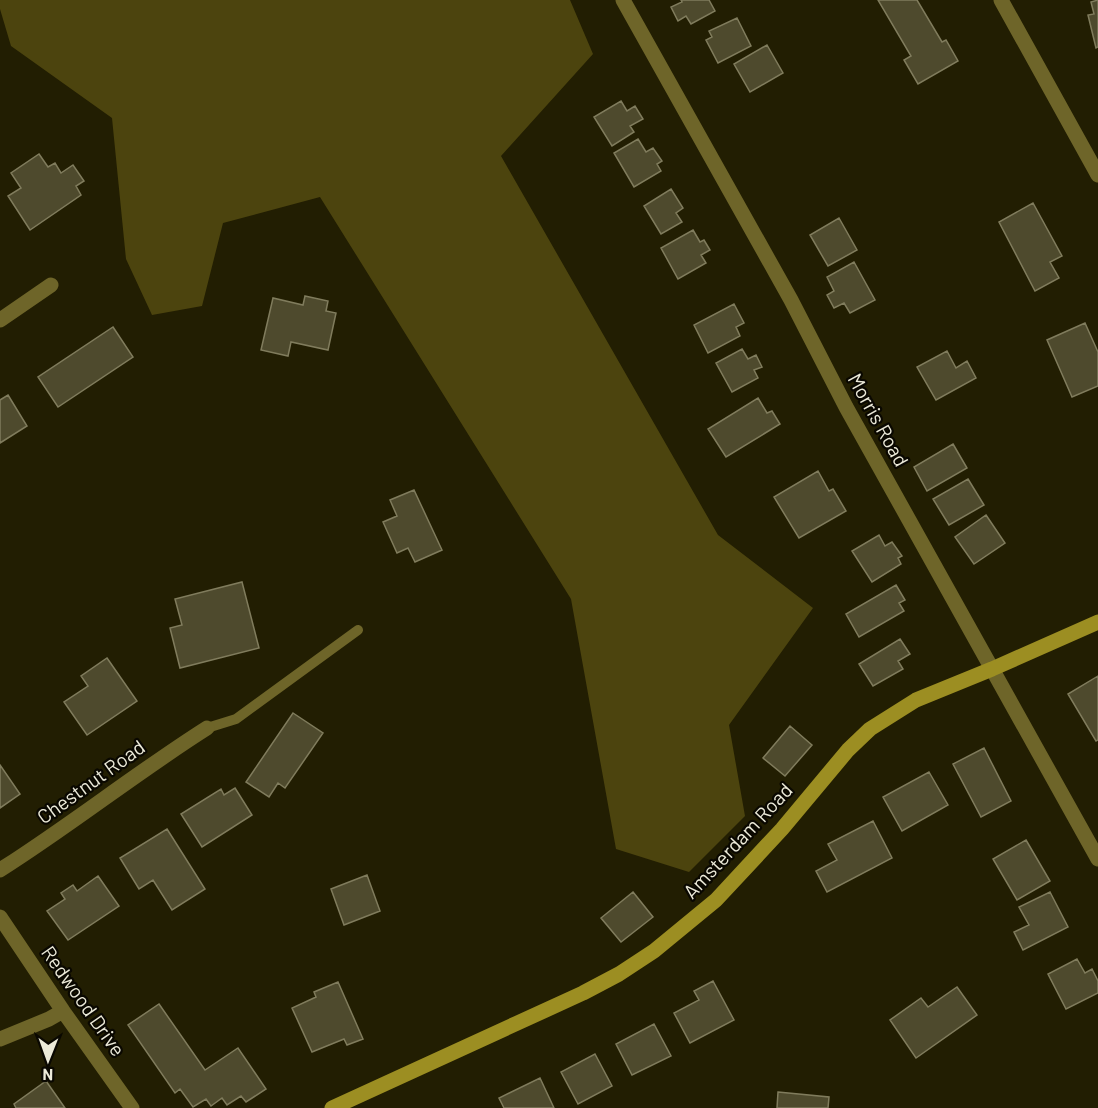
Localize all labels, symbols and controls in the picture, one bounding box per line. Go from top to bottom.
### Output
street label: Morris Road [843,369,914,470]
street label: Chestnut Road [32,734,149,828]
street label: Amsterdam Road [678,778,797,903]
street label: Redwood Drive [37,941,131,1060]
north arrow [18,1030,78,1090]
text: N [42,1066,53,1085]

